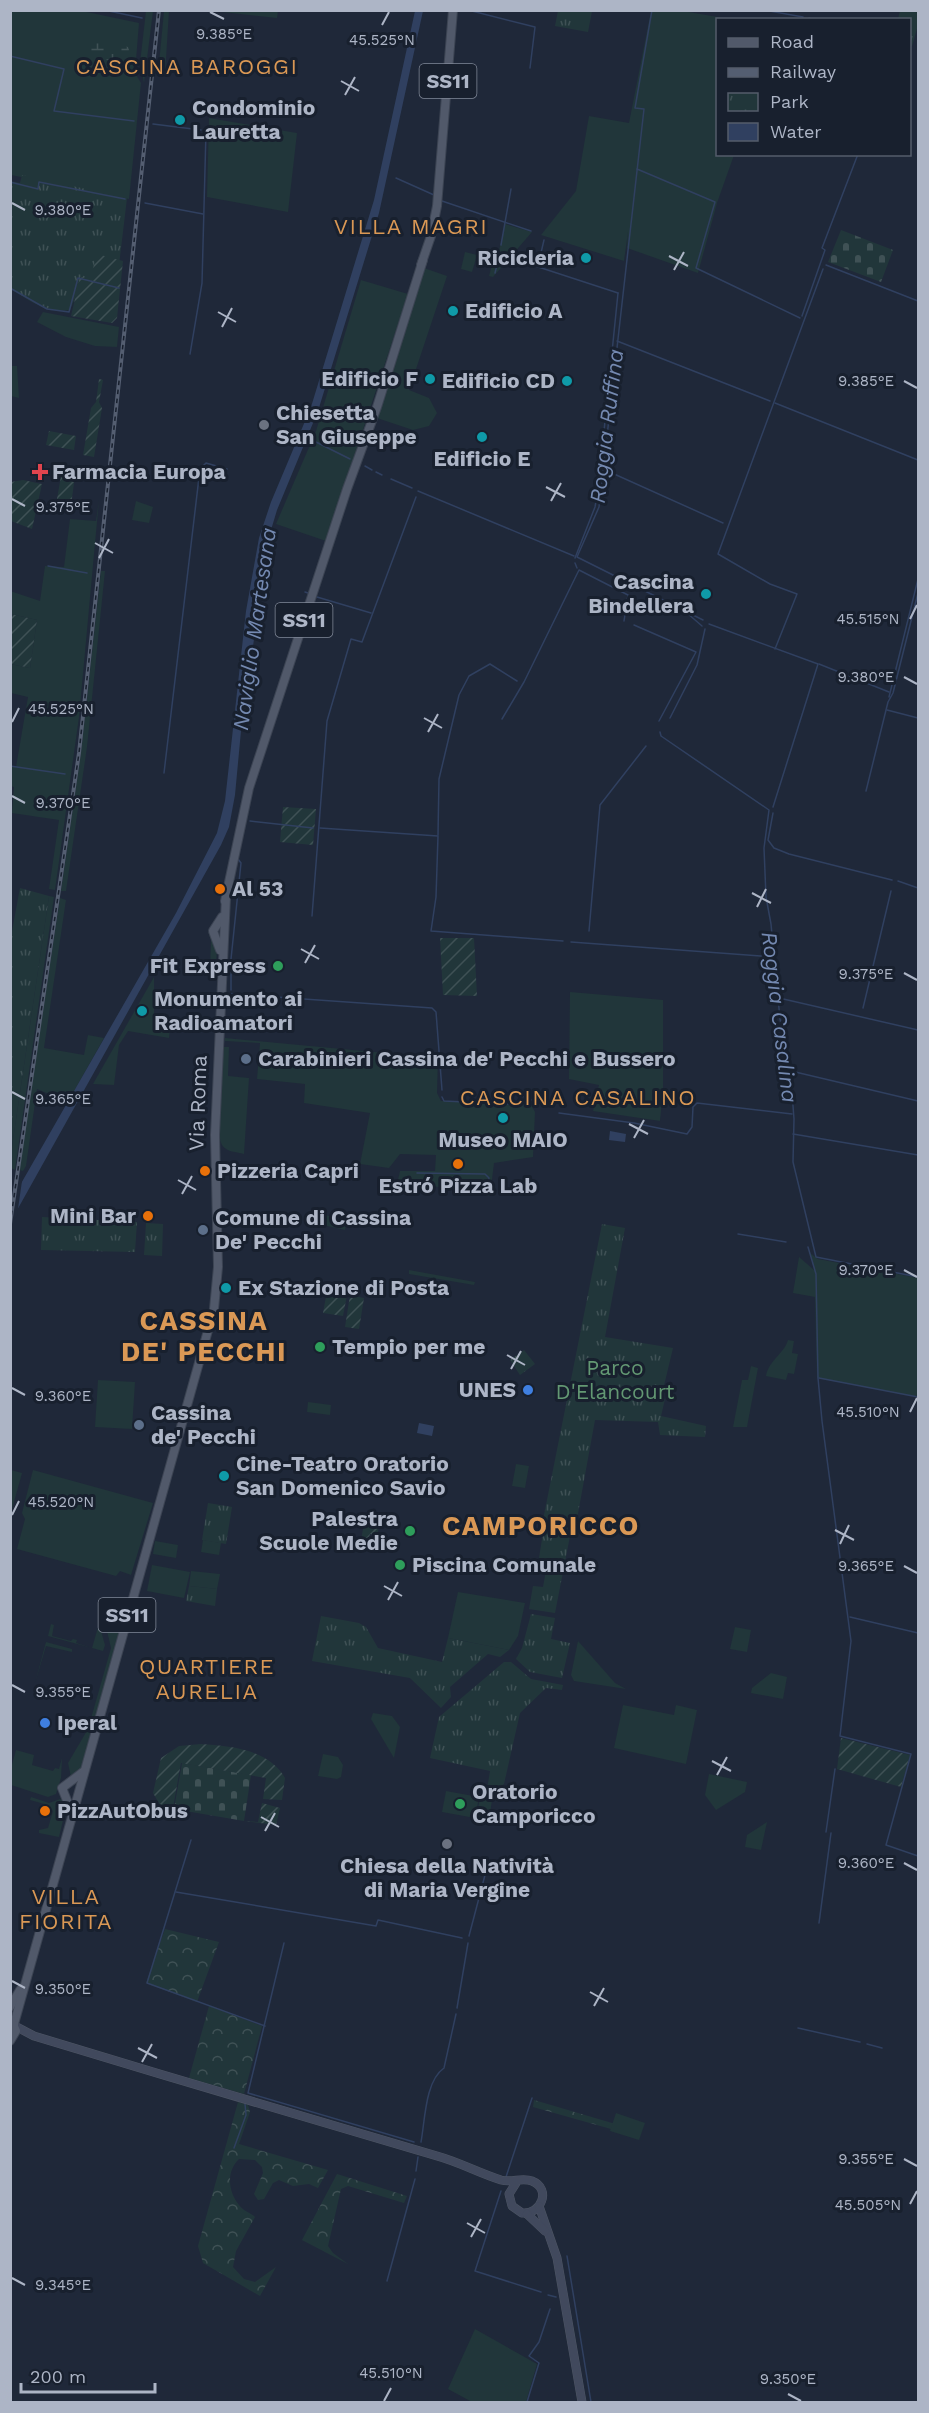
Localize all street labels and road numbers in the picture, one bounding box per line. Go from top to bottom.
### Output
road number: SS11 [420,64,476,98]
road number: SS11 [276,603,332,637]
street label: Via Roma [183,1055,212,1151]
road number: SS11 [98,1598,156,1632]

